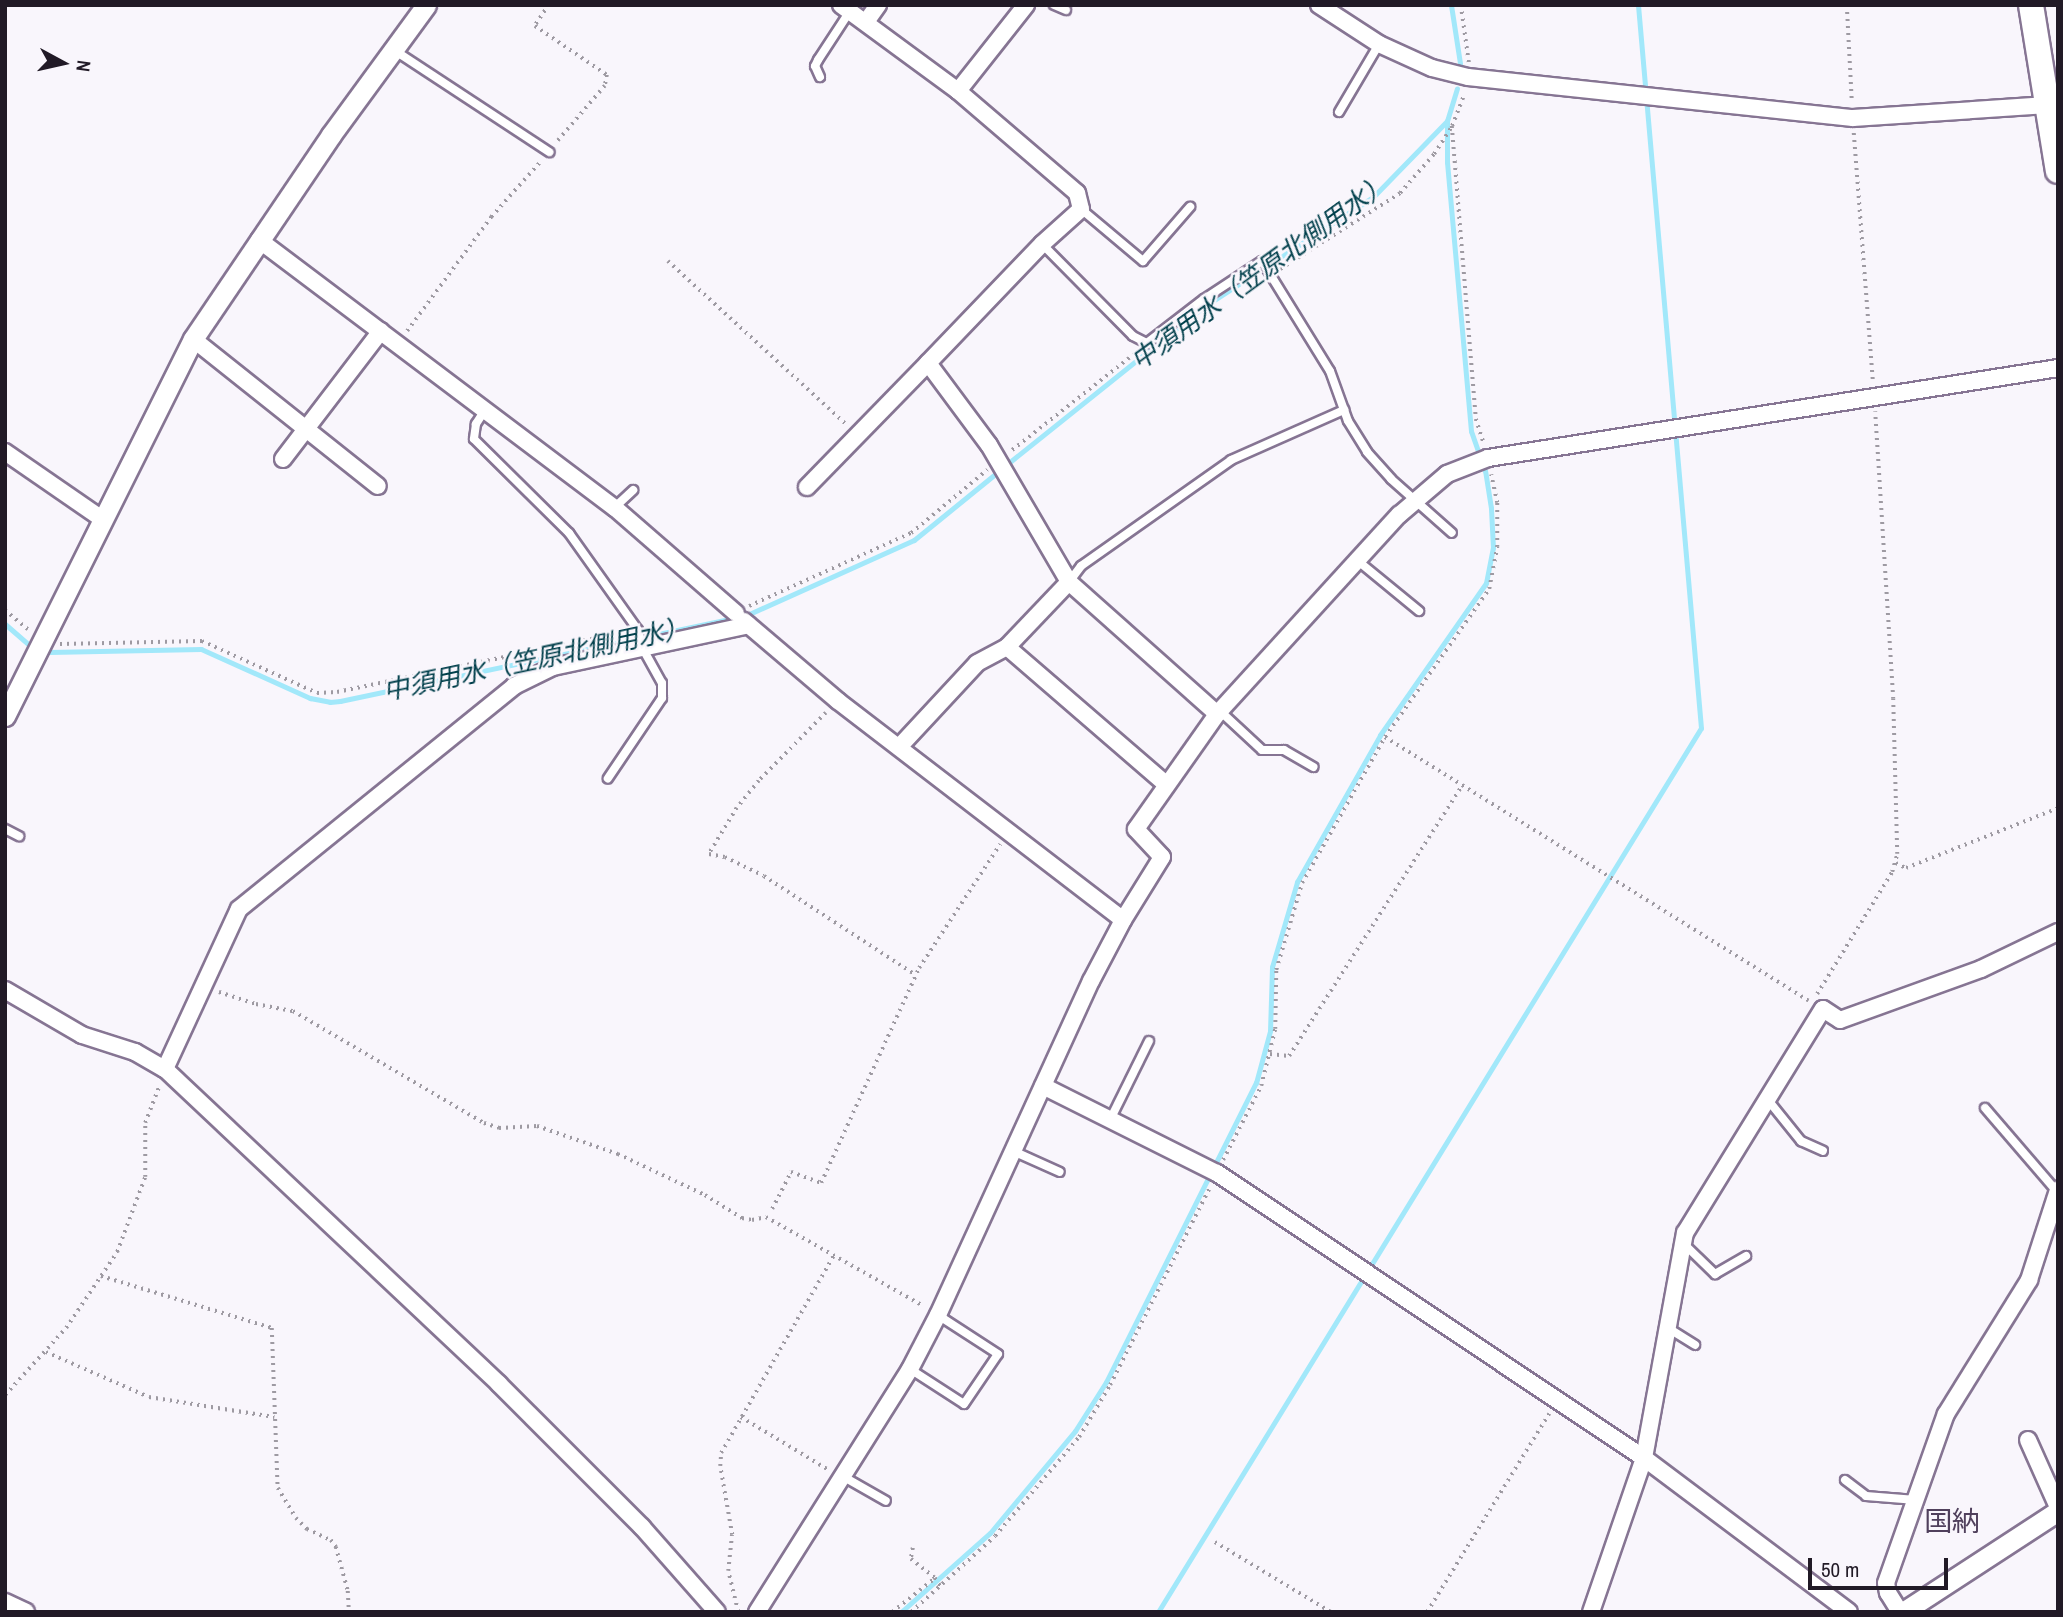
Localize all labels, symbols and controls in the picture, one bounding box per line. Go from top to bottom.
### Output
north arrow [28,28,98,98]
text: N [70,59,97,73]
water label: 中須用水（笠原北側用水） [1125,168,1395,376]
water label: 中須用水（笠原北側用水） [380,611,692,707]
district label: 国納 [1924,1504,1980,1538]
scale bar [1811,1544,1951,1588]
text: 50 m [1821,1555,1859,1584]

